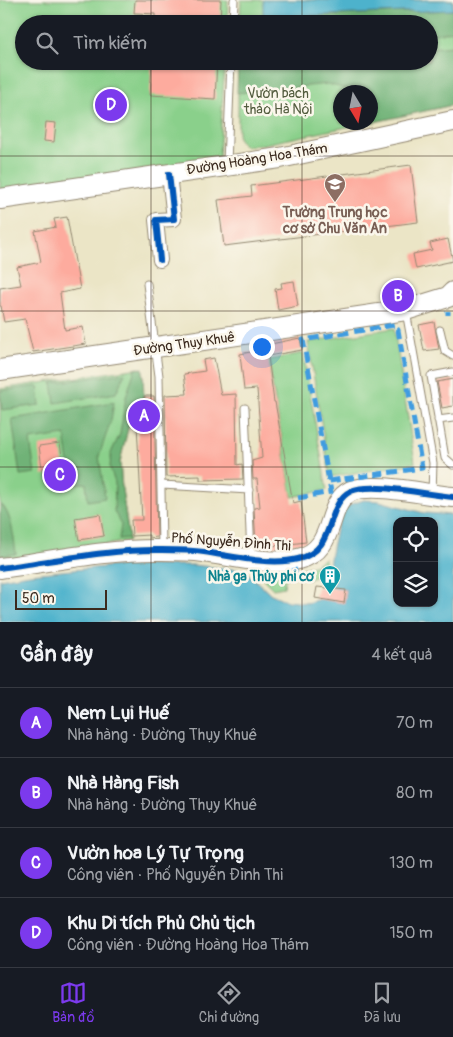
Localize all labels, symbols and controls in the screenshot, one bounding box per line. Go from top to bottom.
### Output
search box [15,15,438,70]
icon: search [33,29,61,57]
text: Tìm kiếm [73,31,147,55]
park label: Vườn bách thảo Hà Nội [243,85,312,118]
north arrow [333,85,378,130]
pin: D [95,86,127,124]
street label: Đường Hoàng Hoa Thám [185,139,329,179]
school or university icon: Trường Trung học cơ sở Chu Văn An [323,172,347,203]
place label: Trường Trung học cơ sở Chu Văn An [282,204,388,237]
pin: B [382,277,414,315]
street label: Đường Thụy Khuê [132,328,236,360]
your location [249,334,275,360]
pin: A [128,397,160,435]
pin: C [44,456,76,494]
map controls [393,517,438,607]
button: locate [393,517,438,562]
street label: Phố Nguyễn Đình Thi [171,528,292,555]
button: layers [393,562,438,607]
building icon: Nhà ga Thủy phi cơ [318,564,342,595]
place label: Nhà ga Thủy phi cơ [208,568,315,585]
scale bar [15,587,108,610]
text: 50 m [22,590,55,607]
text: Gần đây [20,641,93,668]
text: 4 kết quả [371,645,433,665]
text: Nem Lụi Huế [67,701,169,725]
text: A [31,713,41,733]
text: 70 m [396,713,433,733]
text: Nhà hàng · Đường Thụy Khuê [67,725,257,745]
text: Nhà Hàng Fish [67,771,179,795]
text: B [31,783,41,803]
text: 80 m [396,783,433,803]
text: Nhà hàng · Đường Thụy Khuê [67,795,257,815]
text: Vườn hoa Lý Tự Trọng [67,841,244,865]
text: C [31,853,41,873]
text: 130 m [389,853,433,873]
text: Công viên · Phố Nguyễn Đình Thi [67,865,283,885]
text: Khu Di tích Phủ Chủ tịch [67,911,255,935]
text: D [31,923,41,943]
text: 150 m [389,923,433,943]
text: Công viên · Đường Hoàng Hoa Thám [67,935,309,955]
tab: Bản đồ [52,979,94,1026]
tab: Chỉ đường [199,979,259,1026]
tab: Đã lưu [364,979,401,1026]

